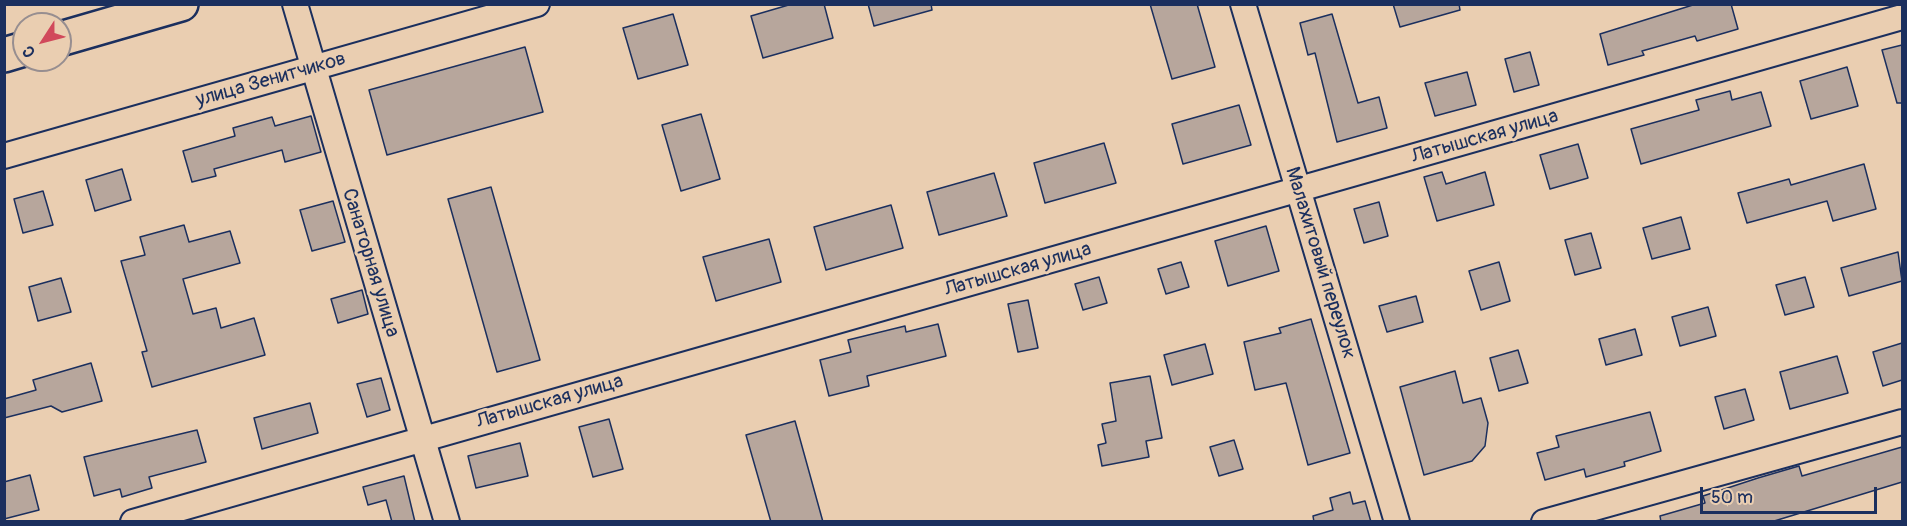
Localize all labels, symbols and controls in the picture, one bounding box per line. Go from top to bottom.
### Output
north arrow [12,12,72,72]
text: С [18,42,40,61]
street label: улица Зенитчиков [193,47,349,113]
street label: Латышская улица [1409,105,1561,169]
street label: Малахитовый переулок [1279,164,1361,362]
street label: Санаторная улица [336,186,404,340]
street label: Латышская улица [942,238,1094,302]
street label: Латышская улица [474,370,626,434]
scale bar [1703,475,1880,513]
text: 50 m [1711,486,1753,509]

